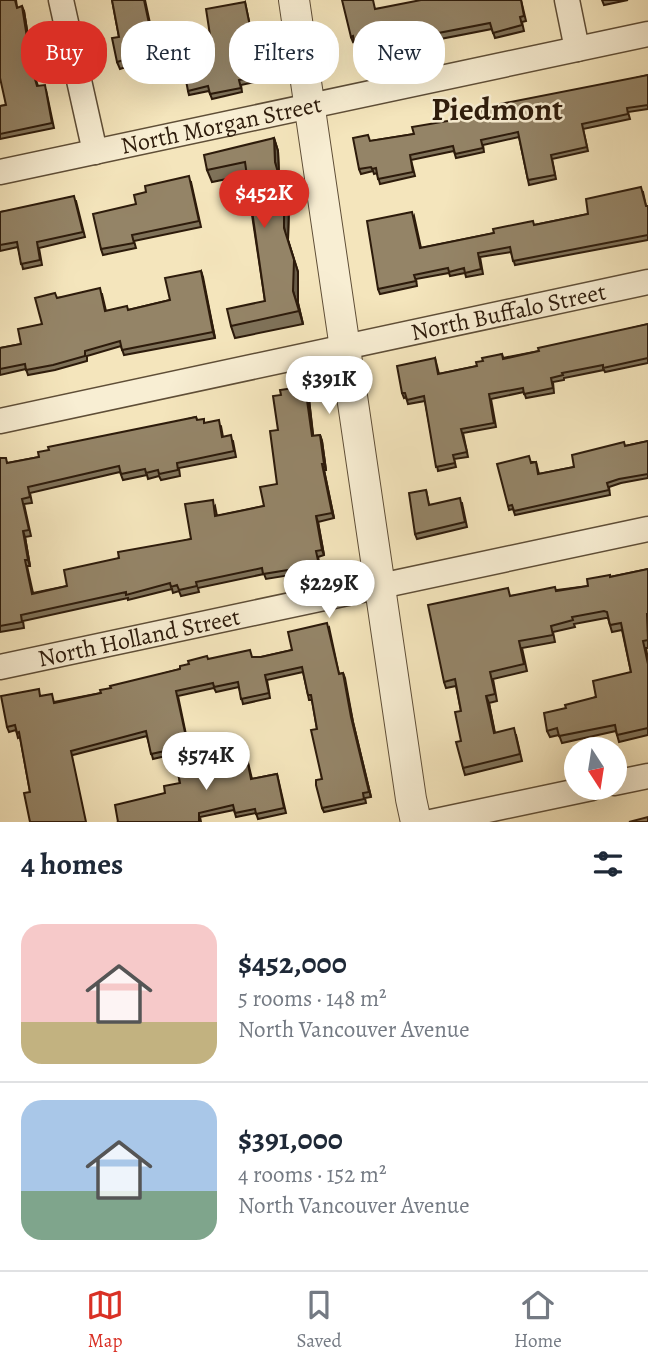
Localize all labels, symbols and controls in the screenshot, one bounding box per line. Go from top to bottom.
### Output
chip: Buy [21,21,107,84]
chip: Rent [121,21,215,84]
chip: Filters [229,21,339,84]
chip: New [353,21,445,84]
district label: Piedmont [431,87,563,131]
street label: North Morgan Street [118,88,324,162]
pin: $452K [215,170,313,230]
text: $452K [235,177,293,208]
street label: North Buffalo Street [408,275,609,348]
pin: $391K [280,356,378,416]
text: $391K [302,363,356,394]
pin: $229K [280,560,378,620]
text: $229K [300,567,358,598]
street label: North Holland Street [35,600,243,675]
pin: $574K [157,732,255,792]
north arrow [564,737,626,800]
map controls [564,737,627,800]
text: $574K [178,739,234,770]
text: 4 homes [21,844,123,884]
icon: filters [589,845,627,883]
text: $452,000 [238,943,347,983]
icon: home [77,952,161,1036]
text: 5 rooms · 148 m² [238,983,387,1014]
text: North Vancouver Avenue [238,1014,470,1045]
text: $391,000 [238,1119,343,1159]
icon: home [77,1128,161,1212]
text: 4 rooms · 152 m² [238,1159,386,1190]
text: North Vancouver Avenue [238,1190,470,1221]
tab: Map [86,1286,124,1354]
tab: Saved [297,1286,342,1354]
tab: Home [514,1286,562,1354]

